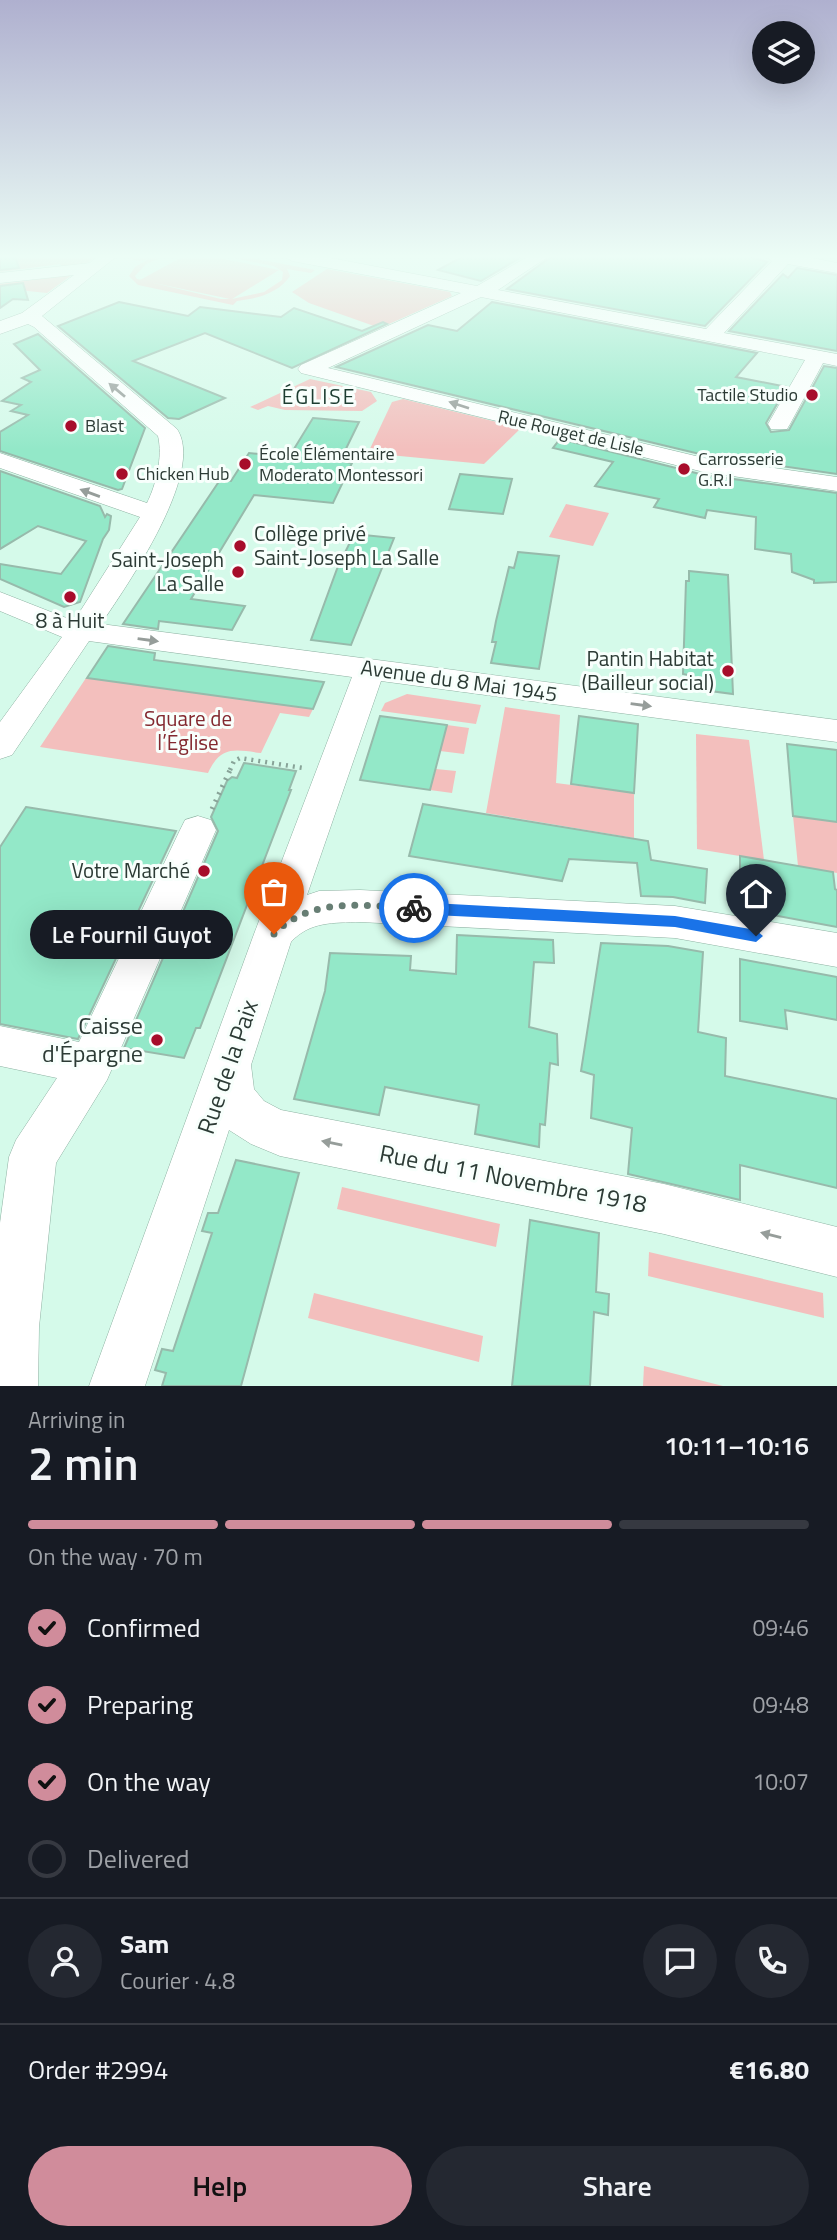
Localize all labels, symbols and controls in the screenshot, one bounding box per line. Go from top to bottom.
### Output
map controls [752,21,815,84]
button: layers [752,21,815,84]
district label: ÉGLISE [282,380,356,412]
place label: Tactile Studio [697,381,798,408]
one-way arrow [109,382,127,397]
marker: Tactile Studio [804,387,820,403]
one-way arrow [448,400,469,410]
street label: Rue Rouget de Lisle [496,403,647,462]
place label: Blast [85,412,125,439]
marker: Blast [63,418,79,434]
place label: École Élémentaire Moderato Montessori [259,440,423,488]
place label: Carrosserie G.R.I [698,445,784,493]
marker: École Élémentaire Moderato Montessori [237,456,253,472]
place label: Chicken Hub [136,460,230,487]
marker: Carrosserie G.R.I [676,461,692,477]
marker: Chicken Hub [114,466,130,482]
one-way arrow [79,487,100,498]
place label: Collège privé Saint-Joseph La Salle [254,517,439,573]
marker: Collège privé Saint-Joseph La Salle [232,538,248,554]
place label: Saint-Joseph La Salle [111,543,224,599]
marker: Saint-Joseph La Salle [230,564,246,580]
marker: 8 à Huit [62,589,78,605]
place label: 8 à Huit [36,604,105,636]
one-way arrow [138,634,160,645]
place label: Pantin Habitat (Bailleur social) [582,642,715,698]
street label: Avenue du 8 Mai 1945 [359,650,559,710]
marker: Pantin Habitat (Bailleur social) [720,663,736,679]
one-way arrow [630,700,652,711]
park label: Square de l’Église [144,702,232,758]
place label: Votre Marché [72,854,190,886]
pin [244,862,304,934]
marker: Votre Marché [196,863,212,879]
pin [726,864,786,936]
icon: bag [255,873,293,911]
courier [379,873,449,943]
icon: home [737,875,775,913]
icon: bike [395,889,433,927]
callout: Le Fournil Guyot [29,909,232,958]
text: Le Fournil Guyot [52,917,211,952]
street label: Rue de la Paix [187,994,267,1139]
place label: Caisse d'Épargne [42,1007,143,1071]
marker: Caisse d'Épargne [149,1032,165,1048]
street label: Rue du 11 Novembre 1918 [376,1134,650,1222]
one-way arrow [321,1138,343,1149]
one-way arrow [760,1229,782,1240]
text: Arriving in [28,1402,125,1437]
text: 10:11–10:16 [664,1426,809,1465]
text: 2 min [28,1428,139,1498]
text: On the way · 70 m [28,1539,203,1574]
text: Confirmed [87,1608,201,1647]
icon: check [28,1609,66,1647]
text: 09:46 [752,1610,809,1645]
text: Preparing [87,1685,193,1724]
icon: check [28,1686,66,1724]
text: 09:48 [752,1687,809,1722]
text: On the way [87,1762,211,1801]
icon: check [28,1763,66,1801]
text: 10:07 [752,1764,809,1799]
text: Delivered [87,1839,190,1878]
button: person [28,1924,102,1998]
text: Sam [120,1924,169,1963]
button: chat [643,1924,717,1998]
button: phone [735,1924,809,1998]
text: Courier · 4.8 [120,1963,235,1998]
text: Order #2994 [28,2050,168,2089]
text: €16.80 [730,2050,809,2089]
button: Help [28,2146,412,2226]
button: Share [426,2146,809,2226]

